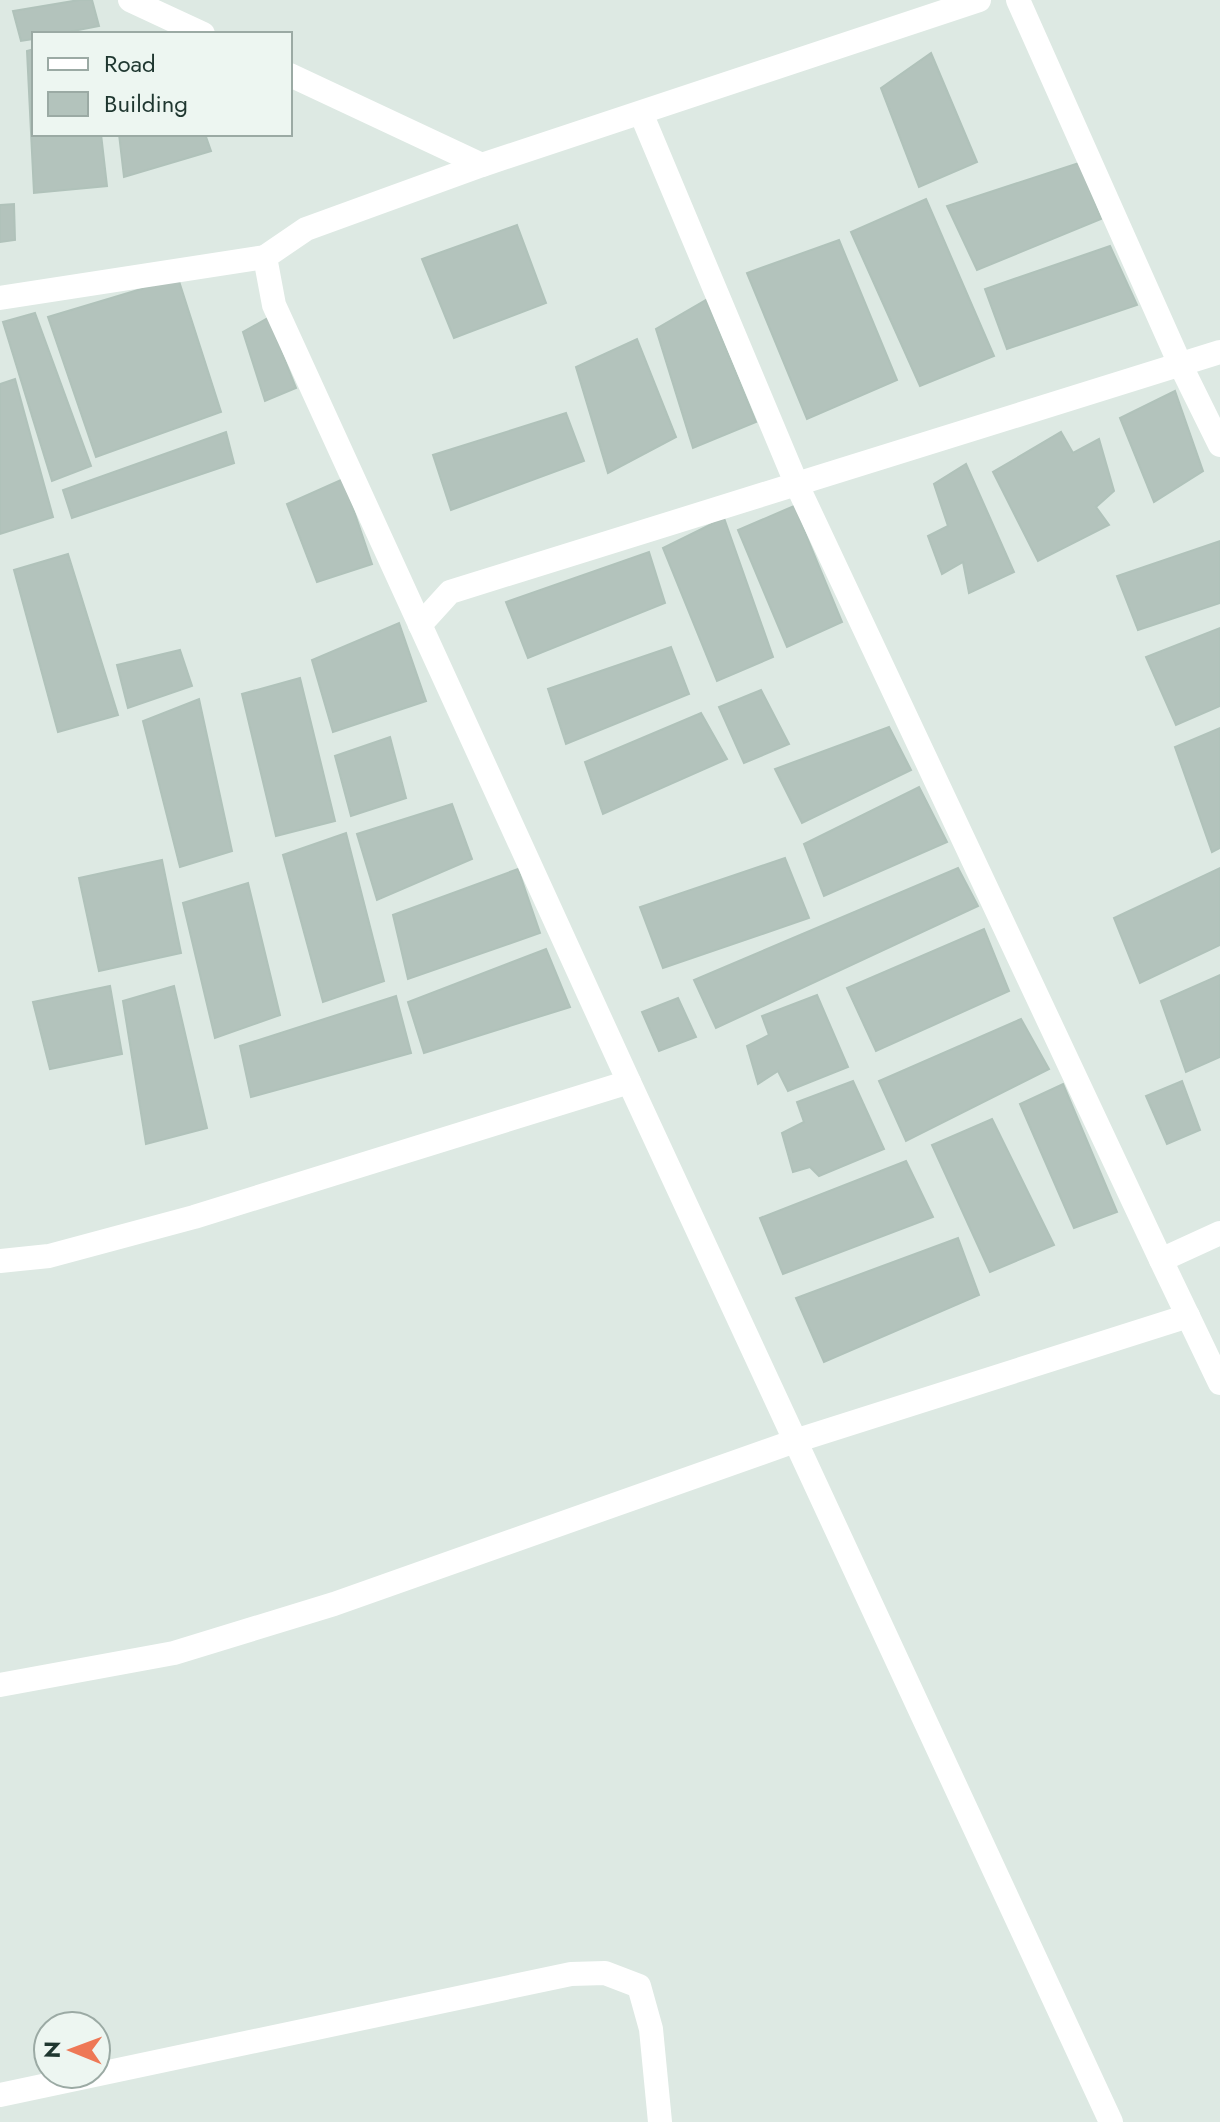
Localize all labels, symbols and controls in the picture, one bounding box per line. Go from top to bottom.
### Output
legend [32,32,292,136]
text: Road [104,46,156,81]
text: Building [104,86,188,121]
north arrow [32,2010,112,2090]
text: N [36,2041,68,2059]

